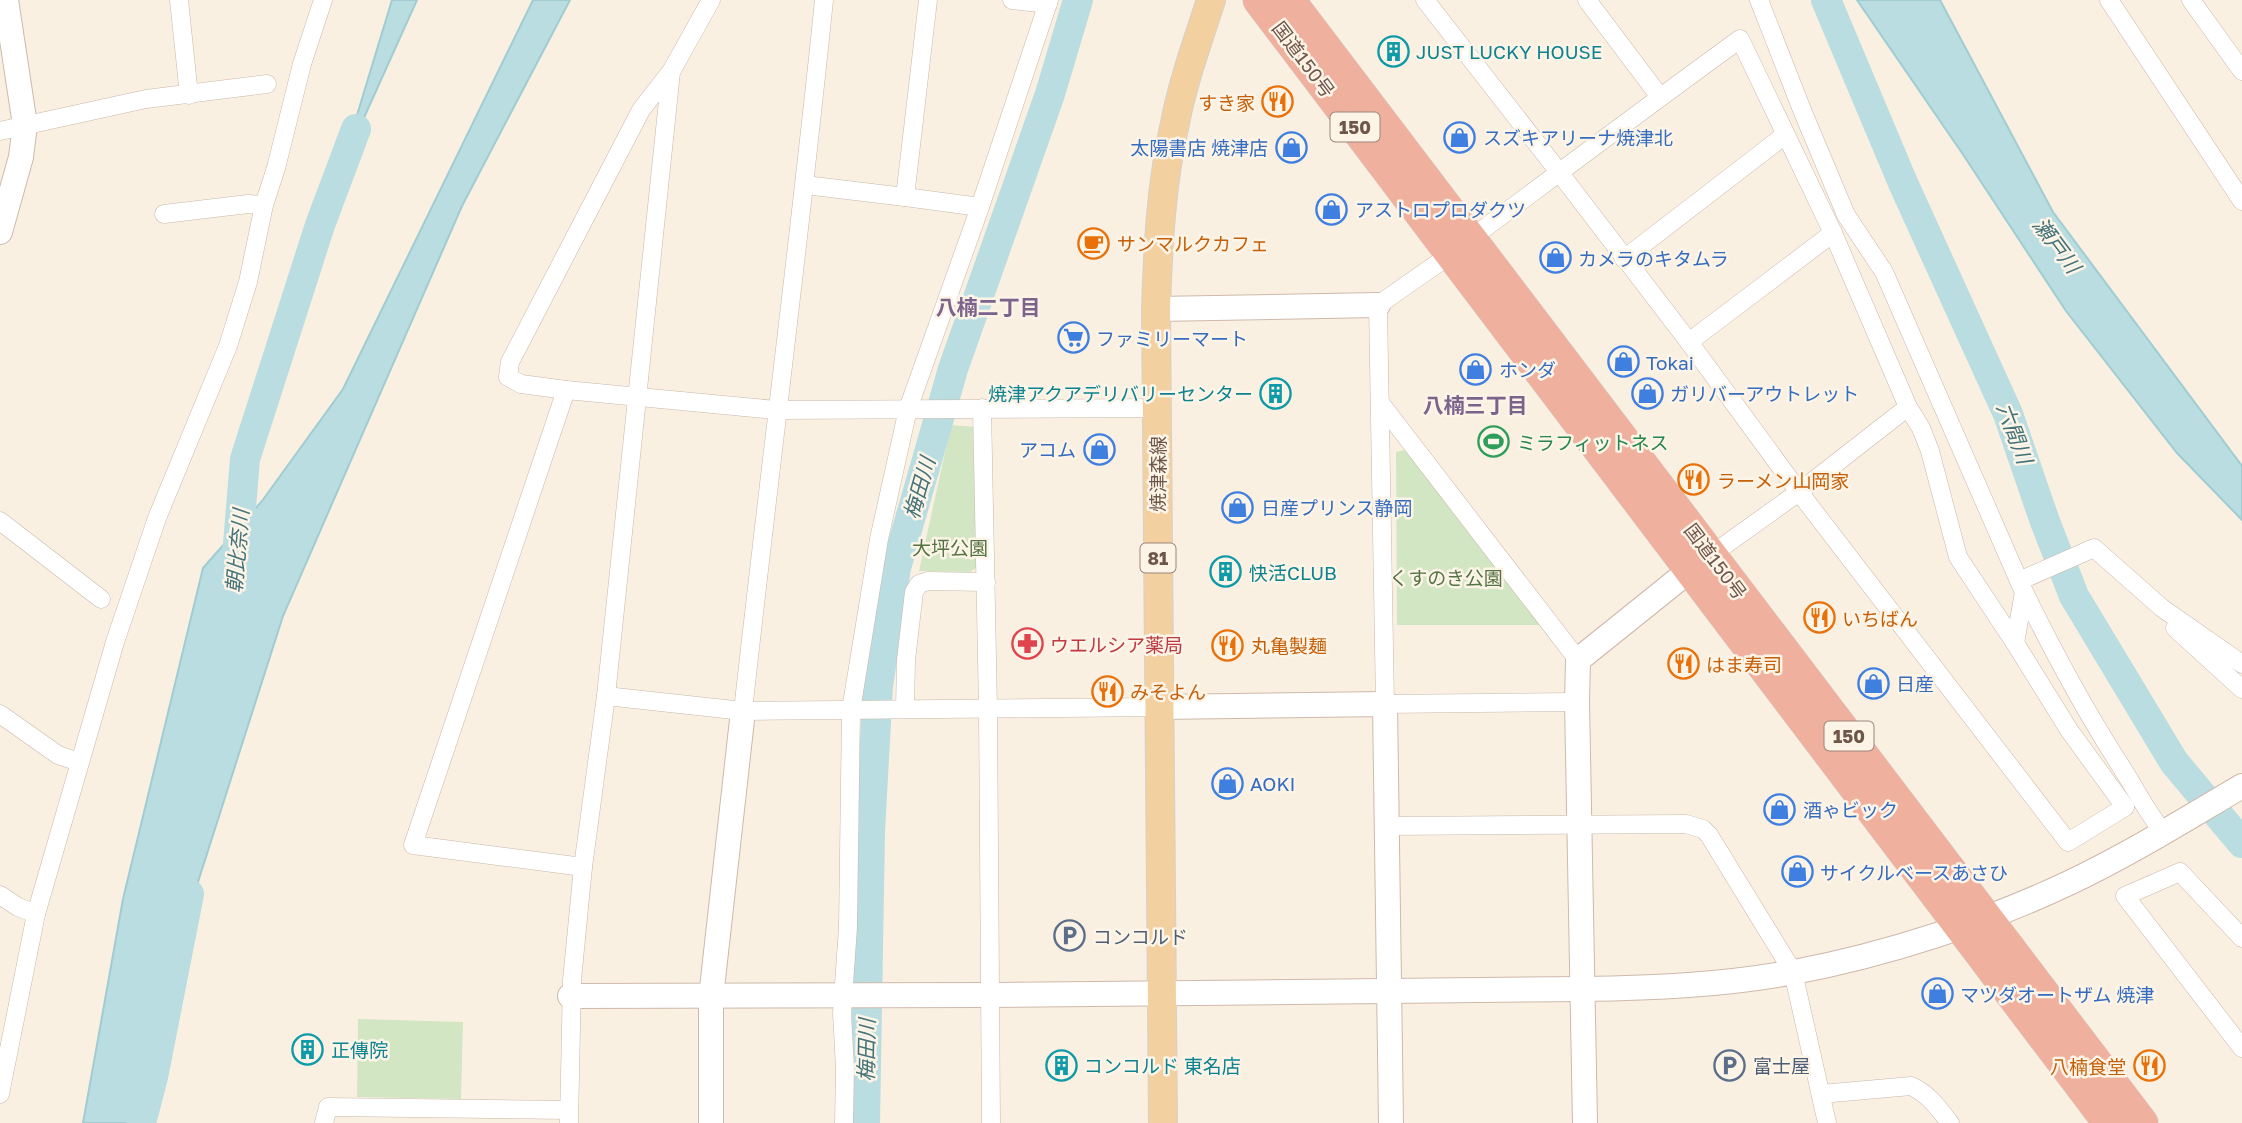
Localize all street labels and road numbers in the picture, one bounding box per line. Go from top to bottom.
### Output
street label: 国道150号 [1268,17,1340,101]
road number: 150 [1330,112,1380,142]
street label: 焼津森線 [1146,436,1169,512]
street label: 国道150号 [1680,519,1752,603]
road number: 81 [1140,544,1176,572]
road number: 150 [1825,722,1874,750]

